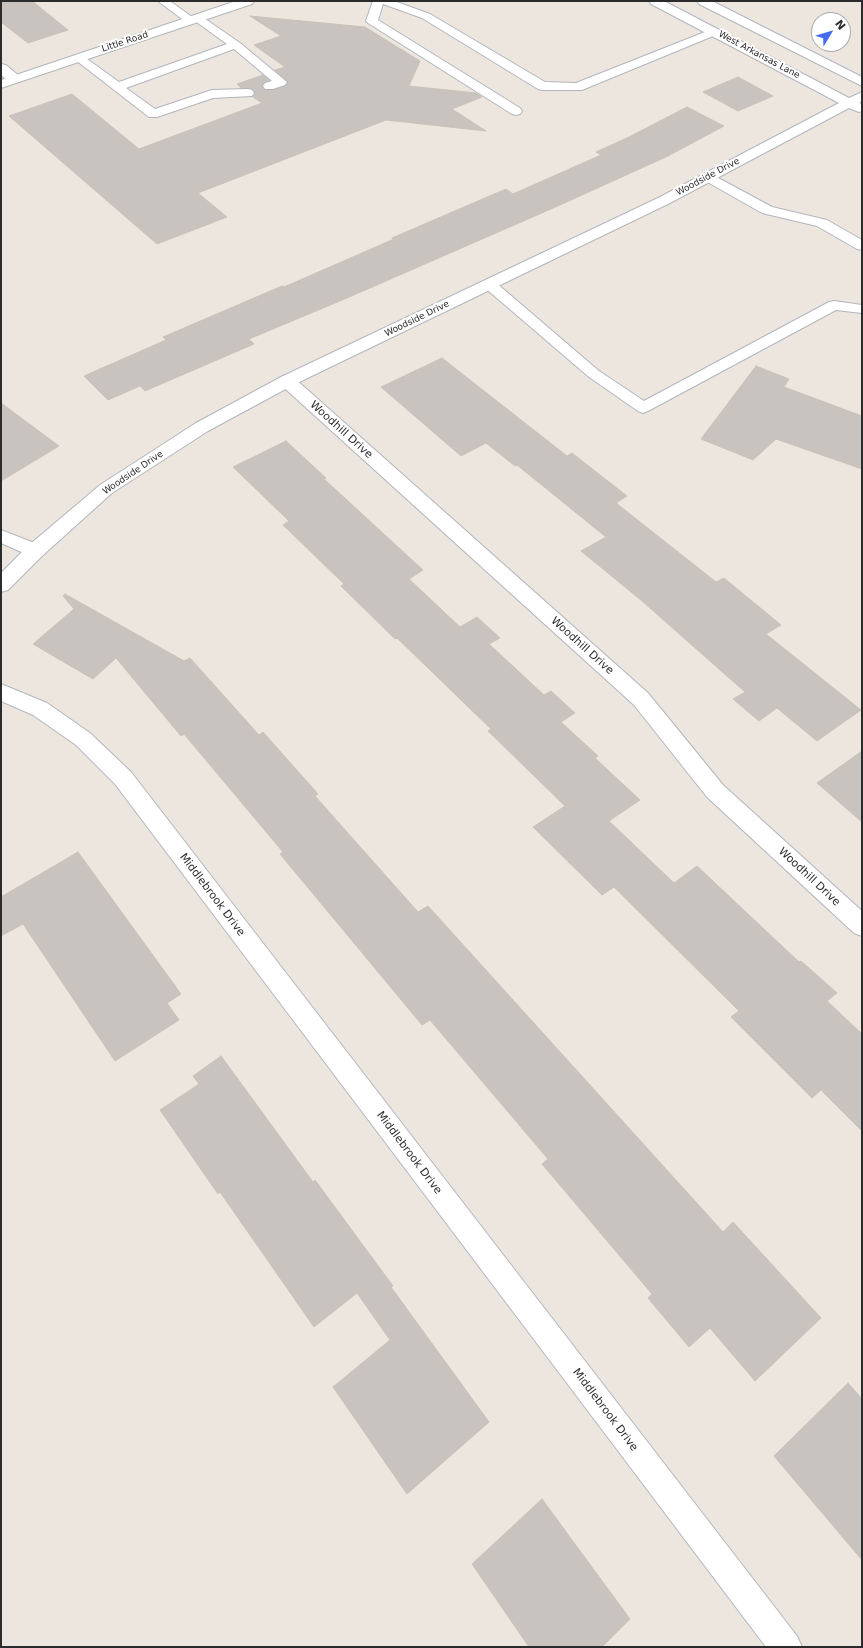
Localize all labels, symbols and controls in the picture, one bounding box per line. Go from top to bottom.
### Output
north arrow [811,12,851,52]
text: N [832,17,848,33]
street label: Little Road [100,29,150,55]
street label: West Arkansas Lane [716,29,802,81]
street label: Woodside Drive [674,156,742,198]
street label: Woodside Drive [383,299,451,339]
street label: Woodhill Drive [307,398,375,462]
street label: Woodside Drive [101,449,165,497]
street label: Woodhill Drive [548,614,616,678]
street label: Woodhill Drive [775,845,843,909]
street label: Middlebrook Drive [177,851,247,939]
street label: Middlebrook Drive [374,1109,444,1197]
street label: Middlebrook Drive [570,1366,640,1454]

